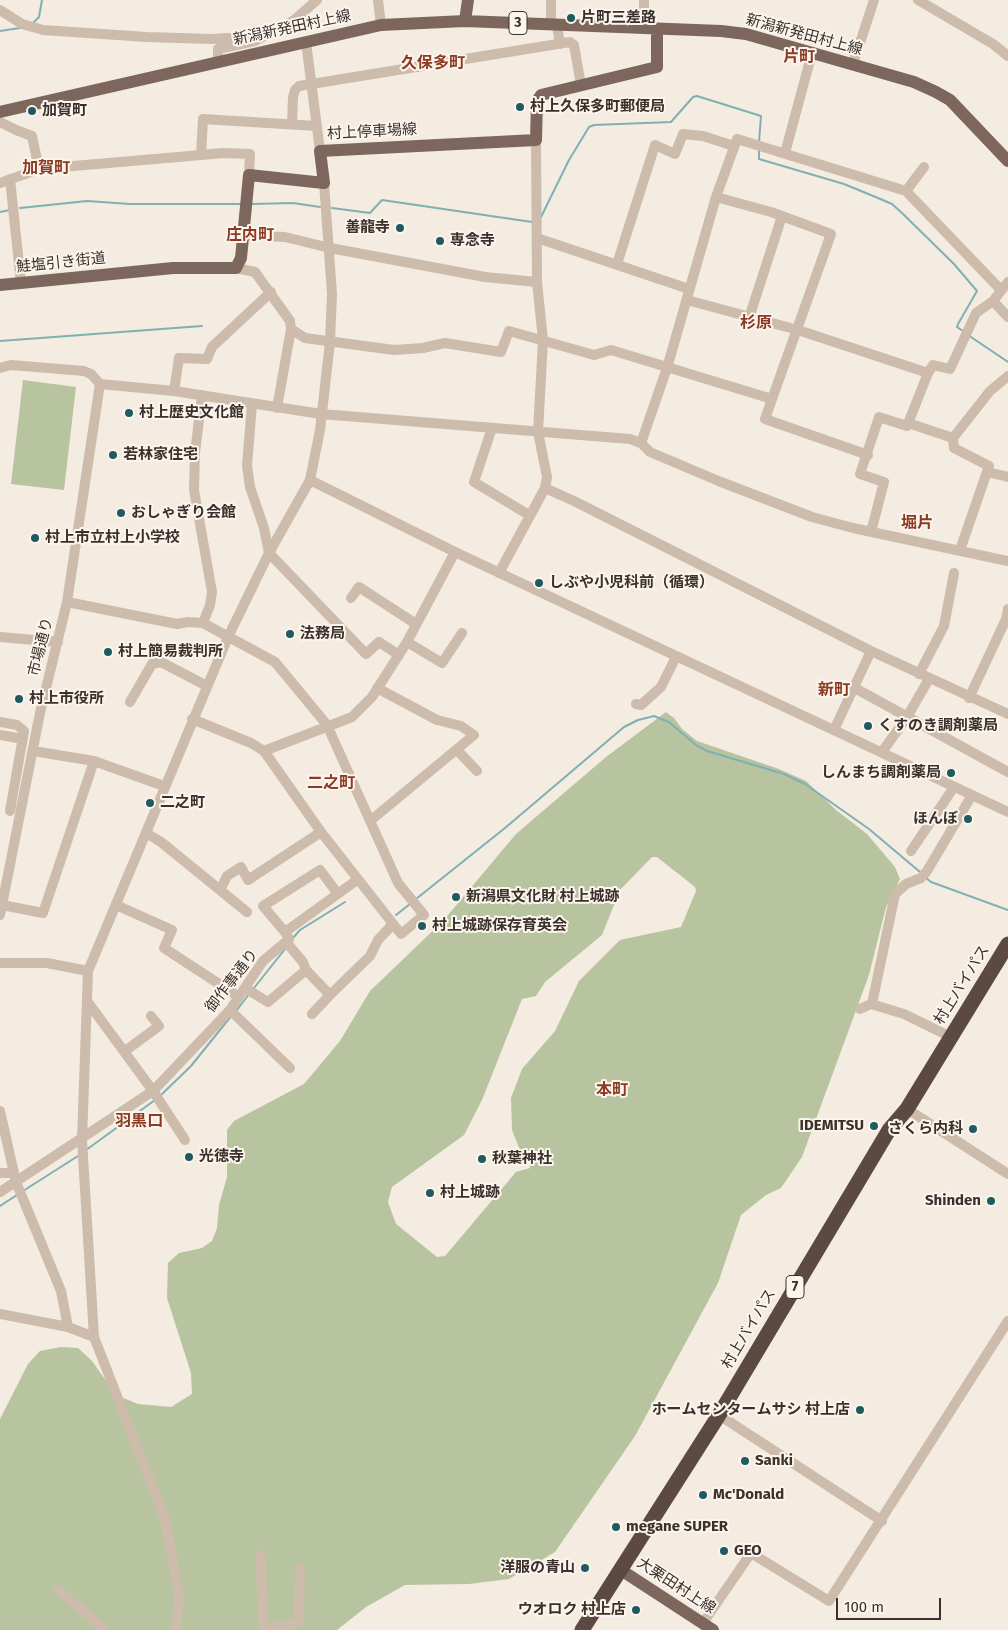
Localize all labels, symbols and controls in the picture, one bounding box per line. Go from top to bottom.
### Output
street label: 新潟新発田村上線 [231,7,353,49]
place label: 片町三差路 [581,9,656,27]
street label: 新潟新発田村上線 [744,11,864,59]
road number: 3 [509,12,527,34]
marker: 片町三差路 [565,12,577,24]
district label: 片町 [783,48,815,68]
district label: 久保多町 [401,54,465,74]
place label: 村上久保多町郵便局 [530,98,665,116]
marker: 村上久保多町郵便局 [514,101,526,113]
place label: 加賀町 [42,102,87,120]
marker: 加賀町 [26,105,38,117]
street label: 村上停車場線 [327,121,417,143]
district label: 加賀町 [22,159,70,179]
place label: 善龍寺 [345,219,390,237]
marker: 善龍寺 [394,222,406,234]
district label: 庄内町 [226,226,274,246]
place label: 専念寺 [450,232,495,250]
marker: 専念寺 [434,235,446,247]
street label: 鮭塩引き街道 [15,249,107,277]
district label: 杉原 [740,314,772,334]
place label: 村上歴史文化館 [139,404,244,422]
marker: 村上歴史文化館 [123,407,135,419]
place label: 若林家住宅 [123,446,198,464]
marker: 若林家住宅 [107,449,119,461]
place label: おしゃぎり会館 [131,504,236,522]
marker: おしゃぎり会館 [115,507,127,519]
district label: 堀片 [901,514,933,534]
place label: 村上市立村上小学校 [45,529,180,547]
marker: 村上市立村上小学校 [29,532,41,544]
place label: しぶや小児科前（循環） [549,574,714,592]
marker: しぶや小児科前（循環） [533,577,545,589]
street label: 市場通り [25,616,57,678]
place label: 法務局 [300,625,345,643]
marker: 法務局 [284,628,296,640]
place label: 村上簡易裁判所 [118,643,223,661]
marker: 村上簡易裁判所 [102,646,114,658]
district label: 新町 [818,681,850,701]
place label: 村上市役所 [29,690,104,708]
marker: 村上市役所 [13,693,25,705]
place label: くすのき調剤薬局 [878,717,998,735]
marker: くすのき調剤薬局 [862,720,874,732]
place label: しんまち調剤薬局 [821,764,941,782]
marker: しんまち調剤薬局 [945,767,957,779]
district label: 二之町 [307,774,355,794]
place label: 二之町 [160,794,205,812]
marker: 二之町 [144,797,156,809]
place label: ほんぼ [913,810,958,828]
marker: ほんぼ [962,813,974,825]
place label: 新潟県文化財 村上城跡 [466,888,620,906]
marker: 新潟県文化財 村上城跡 [450,891,462,903]
place label: 村上城跡保存育英会 [432,917,567,935]
marker: 村上城跡保存育英会 [416,920,428,932]
street label: 村上バイパス [931,942,993,1028]
street label: 御作事通り [202,946,262,1016]
district label: 本町 [596,1081,628,1101]
district label: 羽黒口 [115,1112,163,1132]
place label: IDEMITSU [800,1117,864,1135]
marker: IDEMITSU [868,1120,880,1132]
place label: さくら内科 [888,1120,963,1138]
marker: さくら内科 [967,1123,979,1135]
place label: 光徳寺 [199,1148,244,1166]
place label: 秋葉神社 [492,1150,552,1168]
marker: 光徳寺 [183,1151,195,1163]
marker: 秋葉神社 [476,1153,488,1165]
place label: 村上城跡 [440,1184,500,1202]
marker: 村上城跡 [424,1187,436,1199]
place label: Shinden [925,1192,981,1210]
marker: Shinden [985,1195,997,1207]
road number: 7 [786,1275,804,1298]
street label: 村上バイパス [718,1286,780,1372]
place label: ホームセンタームサシ 村上店 [651,1401,850,1419]
marker: ホームセンタームサシ 村上店 [854,1404,866,1416]
place label: Sanki [755,1452,793,1470]
marker: Sanki [739,1455,751,1467]
place label: Mc'Donald [713,1486,784,1504]
marker: Mc'Donald [697,1489,709,1501]
place label: megane SUPER [626,1518,728,1536]
marker: megane SUPER [610,1521,622,1533]
place label: GEO [734,1542,762,1560]
marker: GEO [718,1545,730,1557]
street label: 大栗田村上線 [633,1554,719,1618]
place label: 洋服の青山 [500,1559,575,1577]
marker: 洋服の青山 [579,1562,591,1574]
scale bar [838,1588,943,1620]
text: 100 m [844,1598,884,1616]
place label: ウオロク 村上店 [517,1601,626,1619]
marker: ウオロク 村上店 [630,1604,642,1616]

